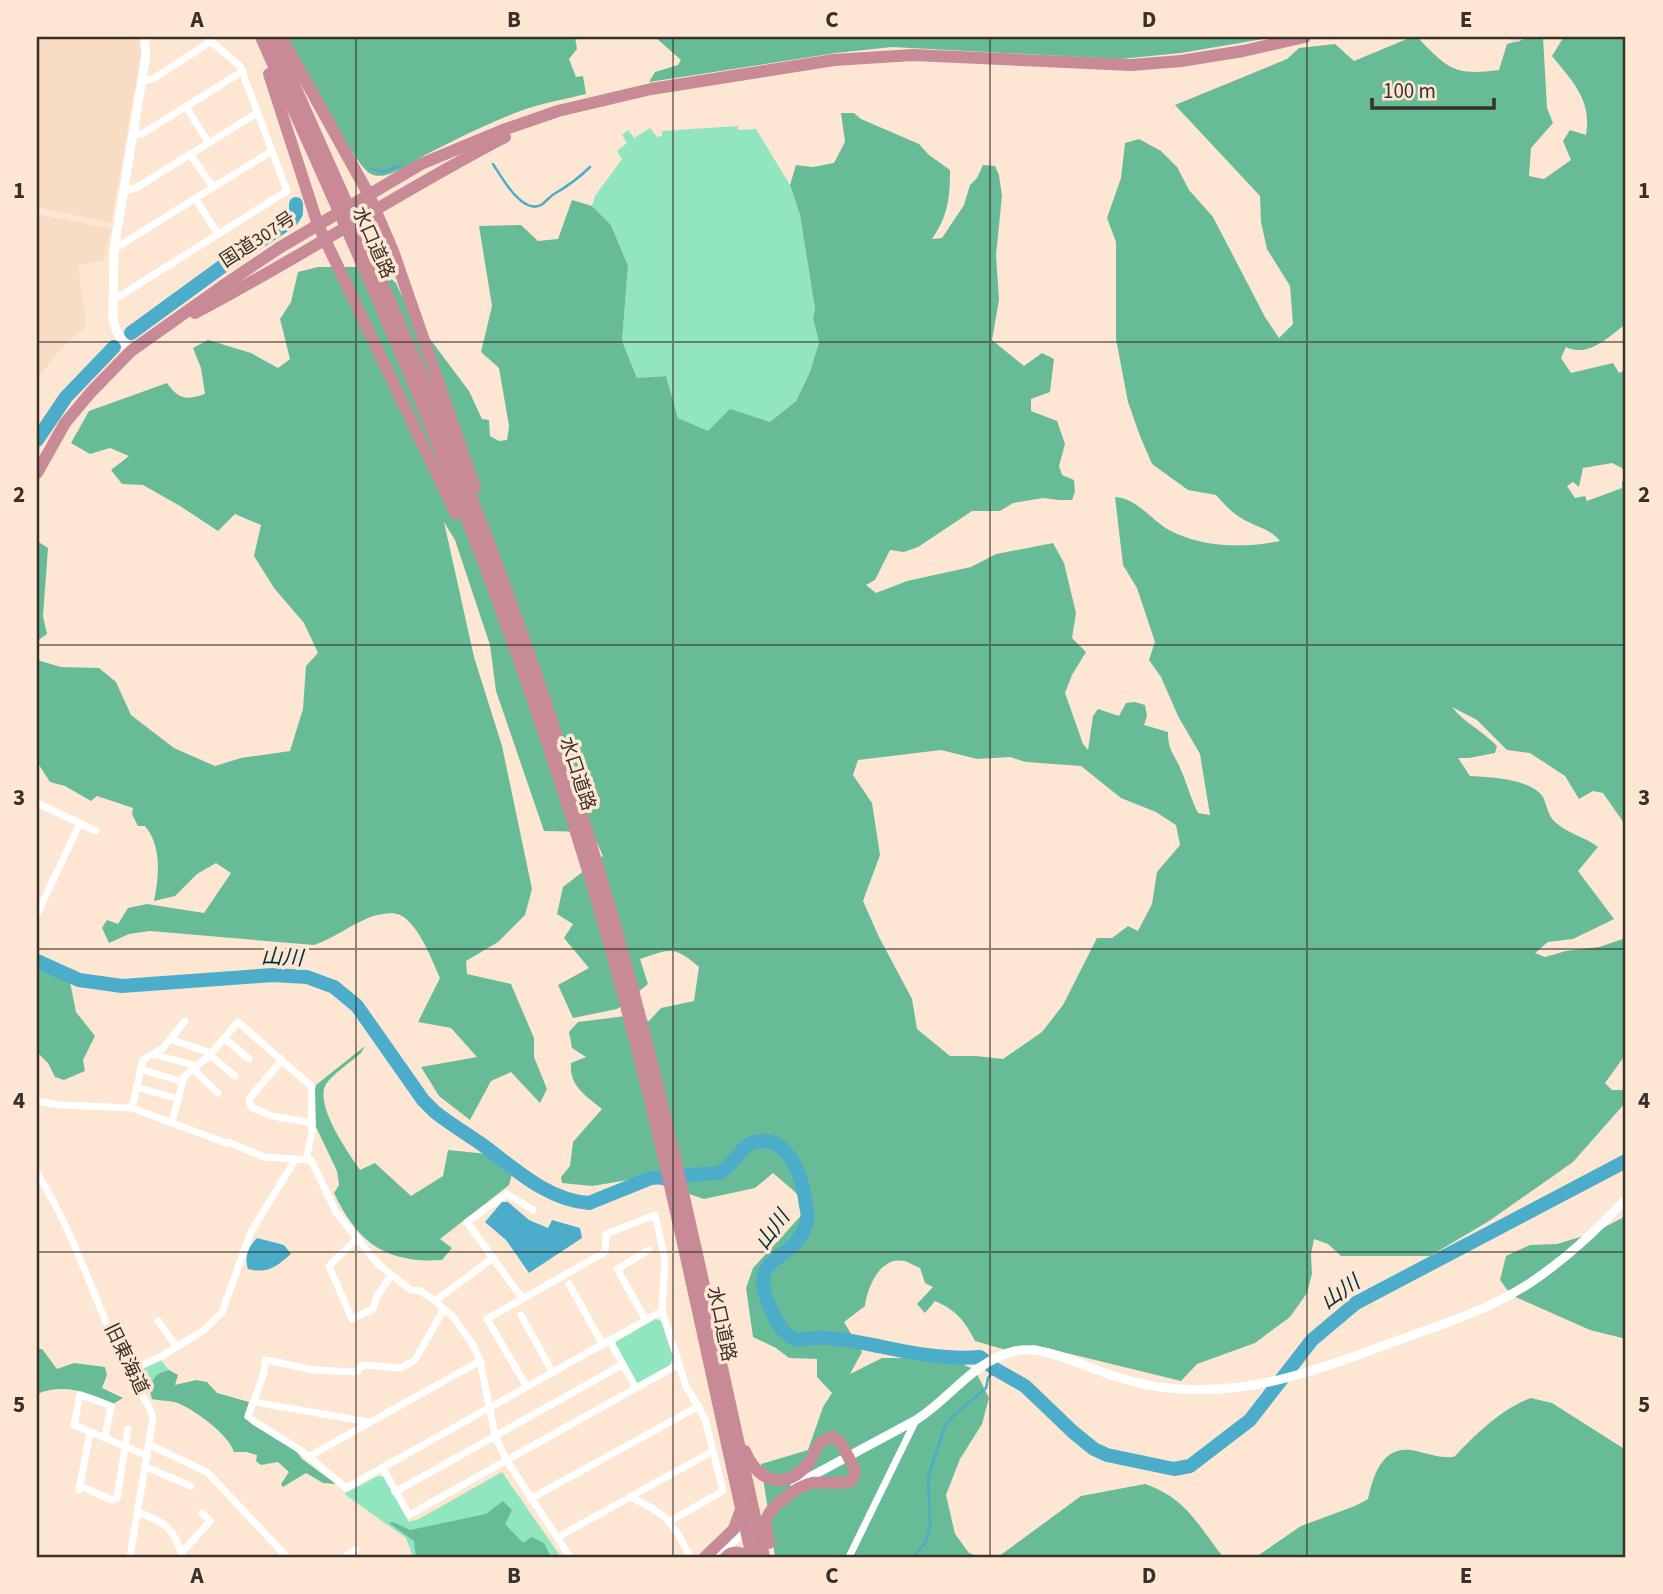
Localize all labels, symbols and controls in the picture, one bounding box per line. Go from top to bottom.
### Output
text: A [189,3,204,36]
text: B [507,3,521,36]
text: C [825,3,839,36]
text: D [1142,3,1156,36]
text: E [1460,3,1472,36]
scale bar [1372,66,1495,110]
text: 100 m [1383,76,1436,106]
text: 1 [13,174,25,207]
text: 1 [1638,174,1650,207]
street label: 水口道路 [345,203,401,283]
street label: 国道307号 [215,205,301,275]
text: 2 [13,478,25,511]
text: 2 [1638,478,1650,511]
street label: 水口道路 [552,734,602,814]
text: 3 [13,781,25,814]
text: 3 [1638,781,1650,814]
water label: 山川 [260,941,306,973]
text: 4 [13,1084,25,1117]
text: 4 [1638,1084,1650,1117]
water label: 山川 [748,1203,798,1256]
water label: 山川 [1314,1267,1367,1316]
street label: 水口道路 [700,1284,742,1364]
street label: 旧東海道 [97,1319,155,1399]
text: 5 [13,1388,25,1421]
text: 5 [1638,1388,1650,1421]
text: A [189,1559,204,1592]
text: B [507,1559,521,1592]
text: C [825,1559,839,1592]
text: D [1142,1559,1156,1592]
text: E [1460,1559,1472,1592]

